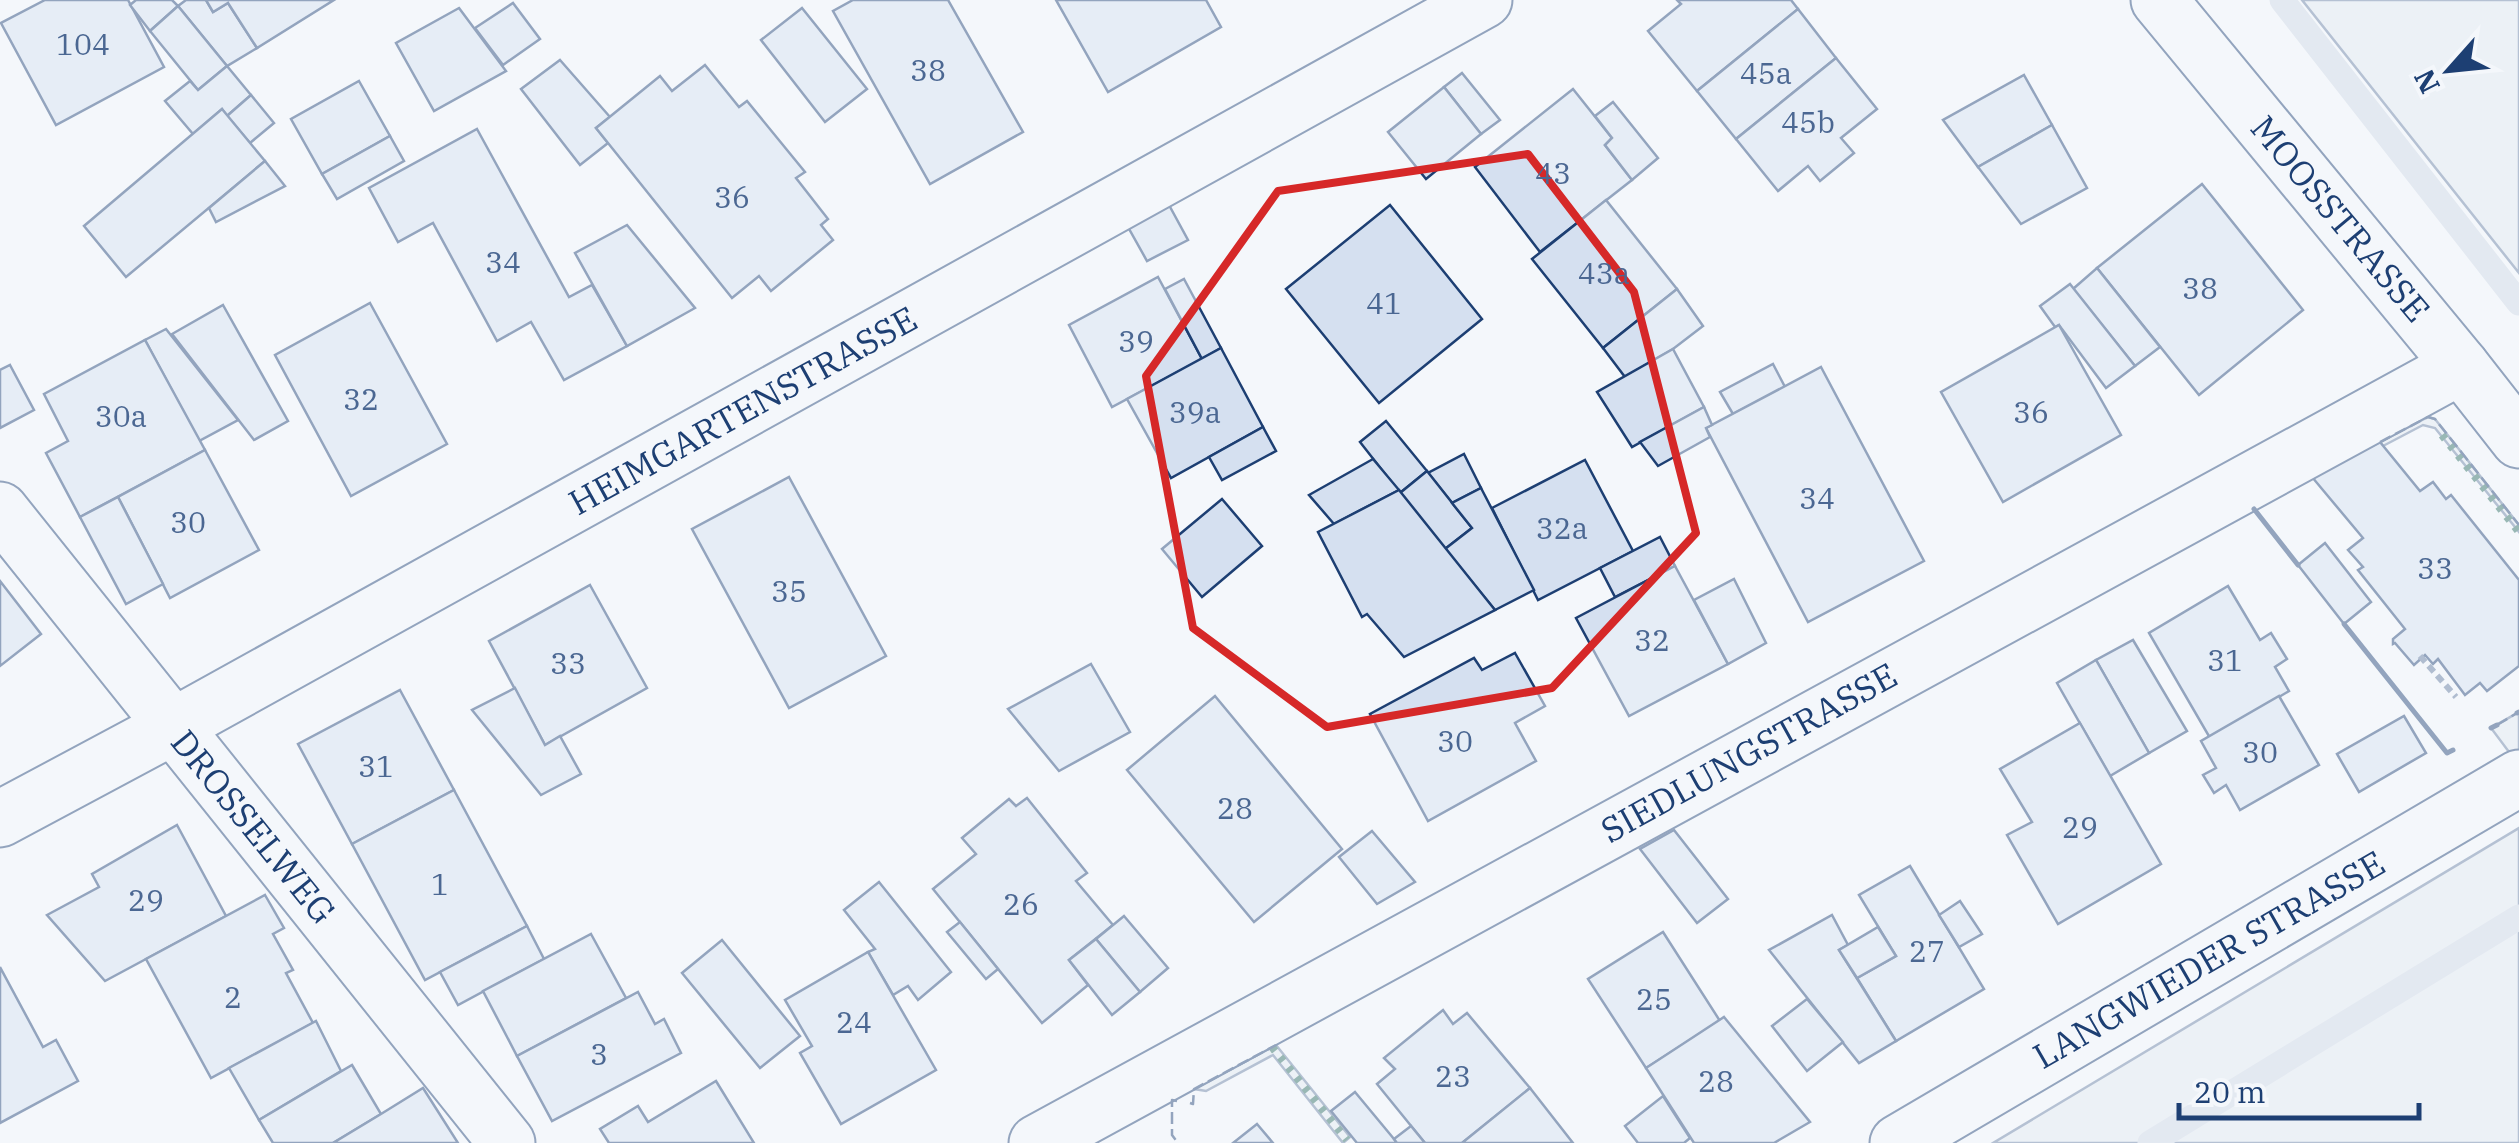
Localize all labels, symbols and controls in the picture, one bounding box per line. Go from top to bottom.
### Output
north arrow [2399,20,2499,120]
house number: 104 [56,24,110,63]
house number: 38 [910,50,946,89]
house number: 45a [1740,53,1792,92]
text: N [2405,63,2448,100]
house number: 45b [1781,102,1835,141]
street label: MOOSSTRASSE [2241,106,2441,331]
house number: 43 [1535,153,1571,192]
house number: 36 [714,177,750,216]
house number: 34 [485,242,521,281]
house number: 43a [1578,253,1630,292]
house number: 38 [2182,268,2218,307]
house number: 41 [1366,283,1402,322]
street label: HEIMGARTENSTRASSE [560,295,925,525]
house number: 39 [1118,321,1154,360]
house number: 32 [343,379,379,418]
house number: 39a [1169,392,1221,431]
house number: 36 [2013,392,2049,431]
house number: 30a [95,396,147,435]
house number: 34 [1799,478,1835,517]
house number: 30 [170,502,206,541]
house number: 32a [1536,508,1588,547]
house number: 33 [2417,548,2453,587]
house number: 35 [771,571,807,610]
house number: 32 [1634,620,1670,659]
house number: 31 [2207,640,2243,679]
house number: 33 [550,643,586,682]
street label: SIEDLUNGSTRASSE [1592,652,1905,853]
street label: DROSSELWEG [161,720,346,933]
house number: 30 [1437,721,1473,760]
house number: 30 [2242,732,2278,771]
house number: 31 [358,746,394,785]
house number: 28 [1217,788,1253,827]
house number: 29 [2062,807,2098,846]
street label: LANGWIEDER STRASSE [2024,840,2393,1079]
house number: 1 [431,864,449,903]
house number: 29 [128,880,164,919]
house number: 26 [1003,884,1039,923]
house number: 27 [1909,931,1945,970]
house number: 2 [224,977,242,1016]
house number: 25 [1636,979,1672,1018]
house number: 24 [836,1002,872,1041]
house number: 3 [590,1034,608,1073]
house number: 23 [1435,1056,1471,1095]
scale bar [2179,1058,2419,1120]
house number: 28 [1698,1061,1734,1100]
text: 20 m [2194,1072,2266,1111]

